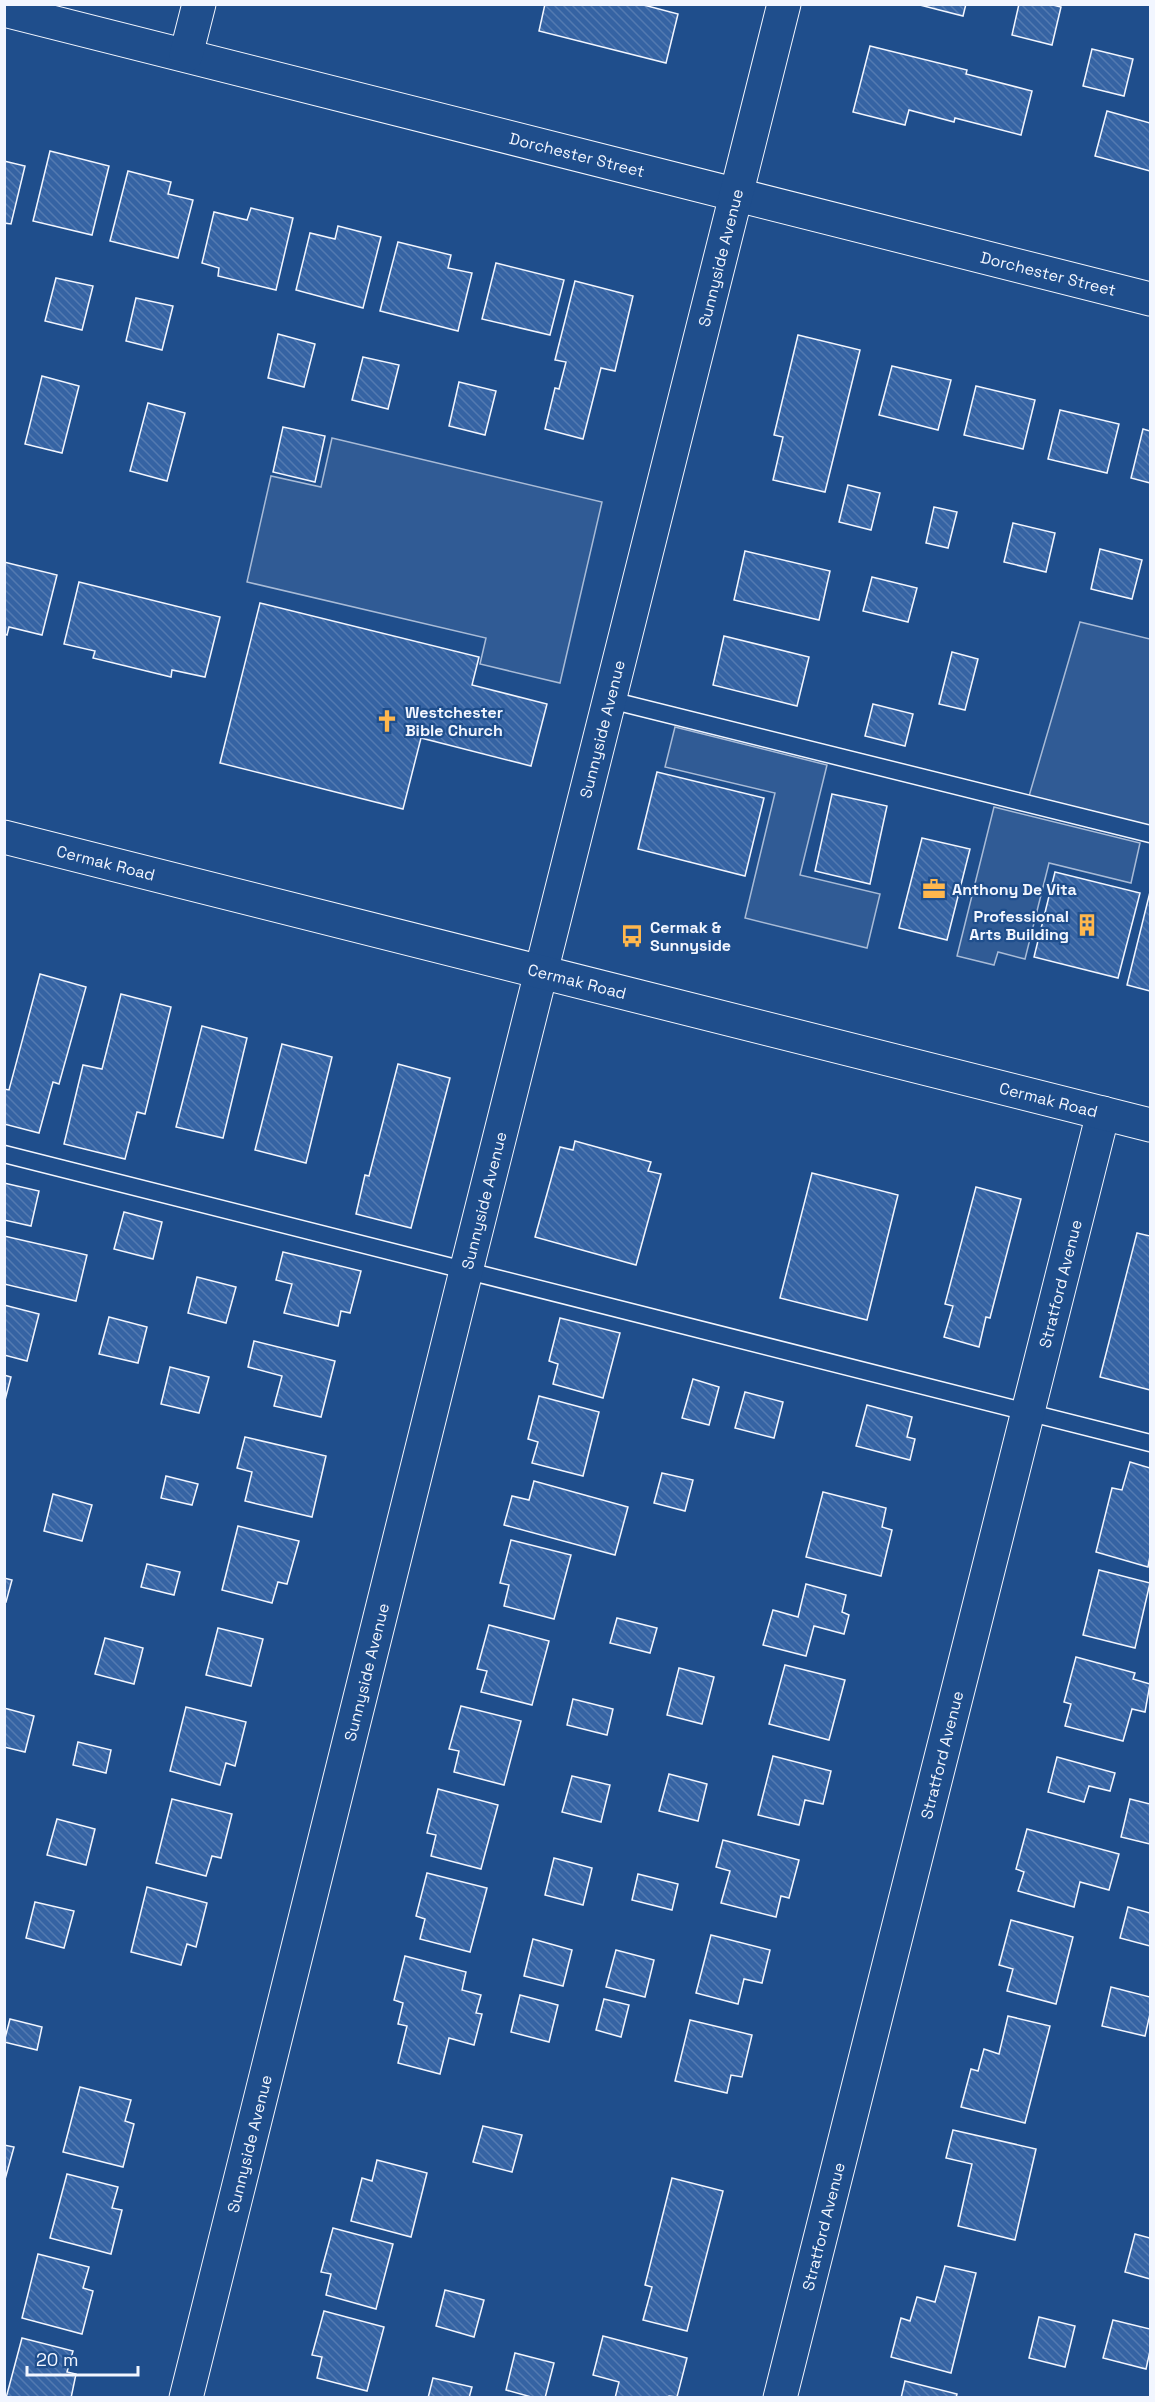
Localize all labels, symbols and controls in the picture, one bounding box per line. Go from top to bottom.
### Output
street label: Dorchester Street [507,128,647,182]
street label: Sunnyside Avenue [693,187,748,329]
street label: Dorchester Street [978,247,1118,301]
street label: Sunnyside Avenue [575,658,630,800]
place label: Westchester Bible Church [405,702,503,741]
church icon: Westchester Bible Church [374,708,400,734]
street label: Cermak Road [54,841,157,886]
office icon: Anthony De Vita [921,876,947,902]
place label: Anthony De Vita [952,879,1077,900]
place label: Professional Arts Building [969,906,1069,945]
building icon: Professional Arts Building [1074,912,1100,938]
place label: Cermak & Sunnyside [650,917,731,956]
bus stop icon: Cermak & Sunnyside [619,923,645,949]
street label: Cermak Road [526,959,629,1004]
street label: Cermak Road [997,1078,1100,1122]
street label: Sunnyside Avenue [457,1129,512,1272]
street label: Stratford Avenue [1034,1217,1087,1350]
street label: Sunnyside Avenue [340,1601,394,1743]
street label: Stratford Avenue [916,1689,968,1822]
street label: Sunnyside Avenue [222,2073,277,2215]
street label: Stratford Avenue [797,2160,850,2293]
scale bar [27,2339,138,2377]
text: 20 m [36,2348,79,2371]

